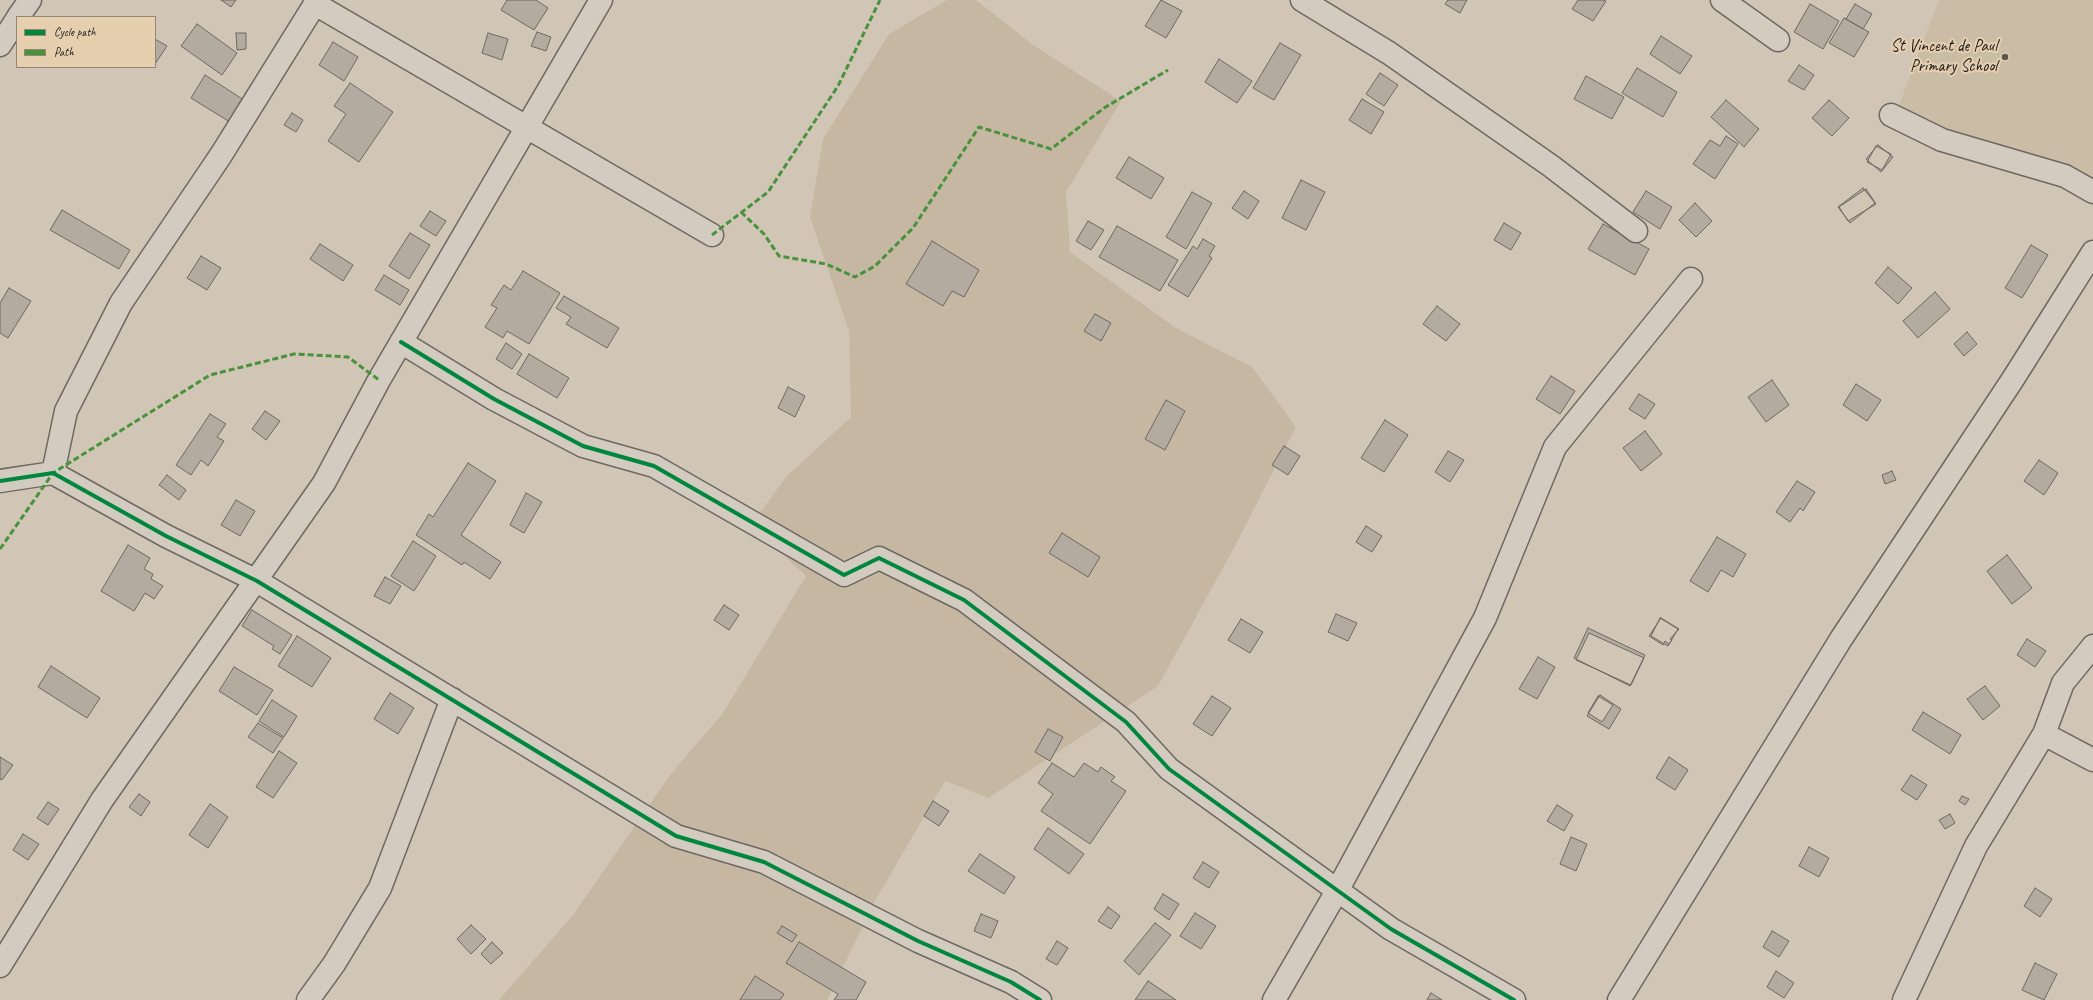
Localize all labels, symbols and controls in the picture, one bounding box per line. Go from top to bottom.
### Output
legend [16,16,156,68]
text: Cycle path [54,24,96,40]
place label: St Vincent de Paul Primary School [1890,37,1997,77]
text: Path [54,44,74,60]
marker: St Vincent de Paul Primary School [2000,52,2010,62]

